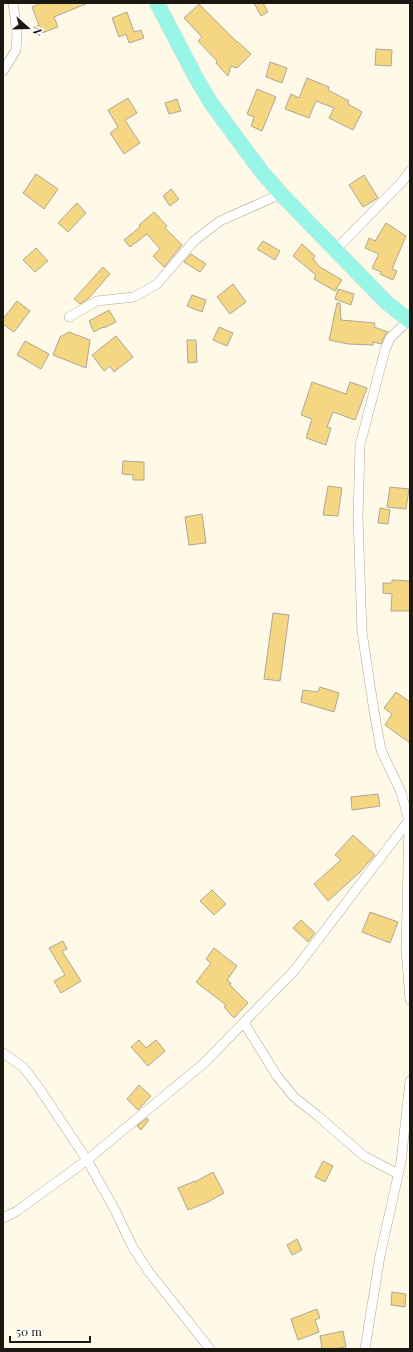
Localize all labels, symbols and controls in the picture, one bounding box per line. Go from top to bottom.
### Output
north arrow [8,8,48,48]
text: N [29,25,46,38]
scale bar [10,1318,90,1344]
text: 50 m [16,1323,42,1339]

